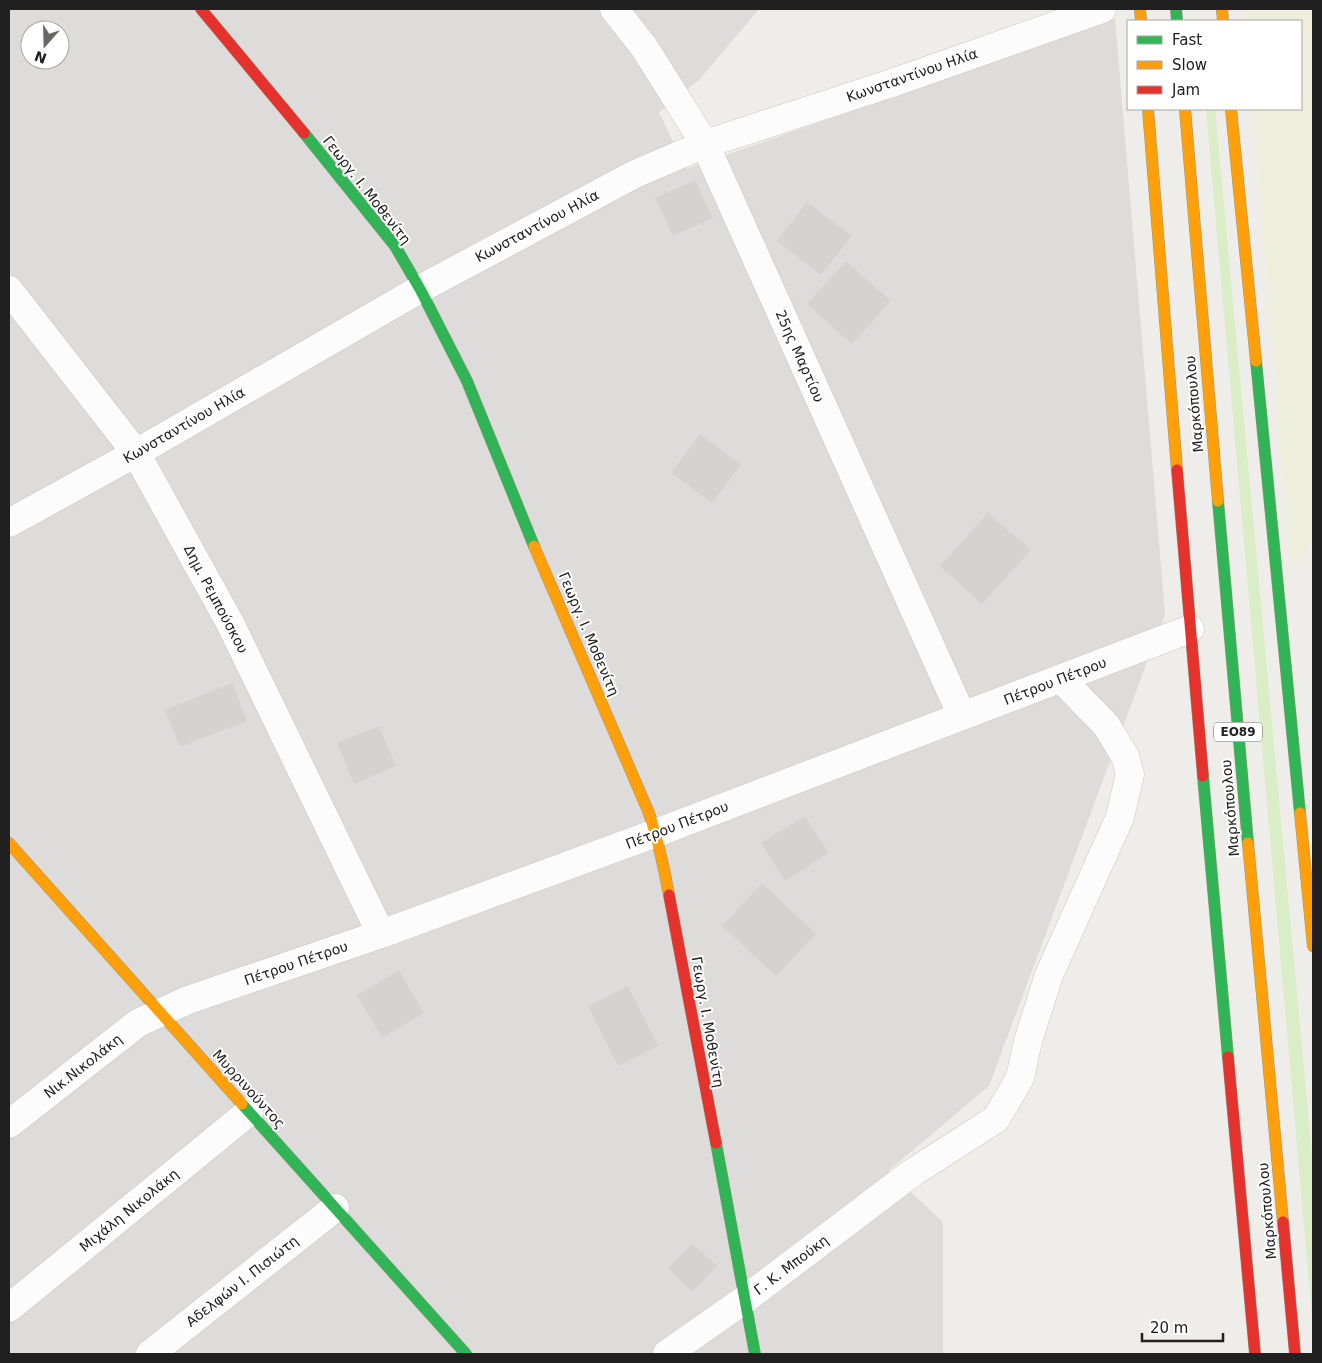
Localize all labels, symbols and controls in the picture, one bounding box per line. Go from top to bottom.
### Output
north arrow [20,20,70,70]
legend [1127,20,1302,110]
text: Fast [1172,31,1202,49]
street label: Κωνσταντίνου Ηλία [844,45,980,105]
text: N [32,48,49,67]
text: Slow [1172,56,1207,74]
text: Jam [1171,81,1200,99]
street label: Γεωργ. Ι. Μοθενίτη [320,133,414,247]
street label: Κωνσταντίνου Ηλία [472,187,602,265]
street label: 25ης Μαρτίου [772,307,828,405]
street label: Μαρκόπουλου [1182,355,1206,453]
street label: Κωνσταντίνου Ηλία [120,384,248,466]
street label: Δημ. Ρεμπούσκου [181,542,251,656]
street label: Γεωργ. Ι. Μοθενίτη [556,570,622,698]
street label: Πέτρου Πέτρου [1001,654,1109,708]
road number: ΕΟ89 [1214,722,1262,742]
street label: Μαρκόπουλου [1218,759,1242,857]
street label: Πέτρου Πέτρου [623,798,731,852]
street label: Πέτρου Πέτρου [242,938,350,988]
street label: Γεωργ. Ι. Μοθενίτη [689,955,727,1089]
street label: Νικ.Νικολάκη [41,1031,125,1101]
street label: Μυρρινούντος [210,1046,288,1132]
street label: Μαρκόπουλου [1255,1162,1279,1260]
street label: Μιχάλη Νικολάκη [76,1165,182,1255]
street label: Αδελφών Ι. Πισιώτη [183,1232,301,1330]
street label: Γ. Κ. Μπούκη [751,1232,831,1298]
scale bar [1142,1310,1223,1342]
text: 20 m [1150,1319,1188,1337]

